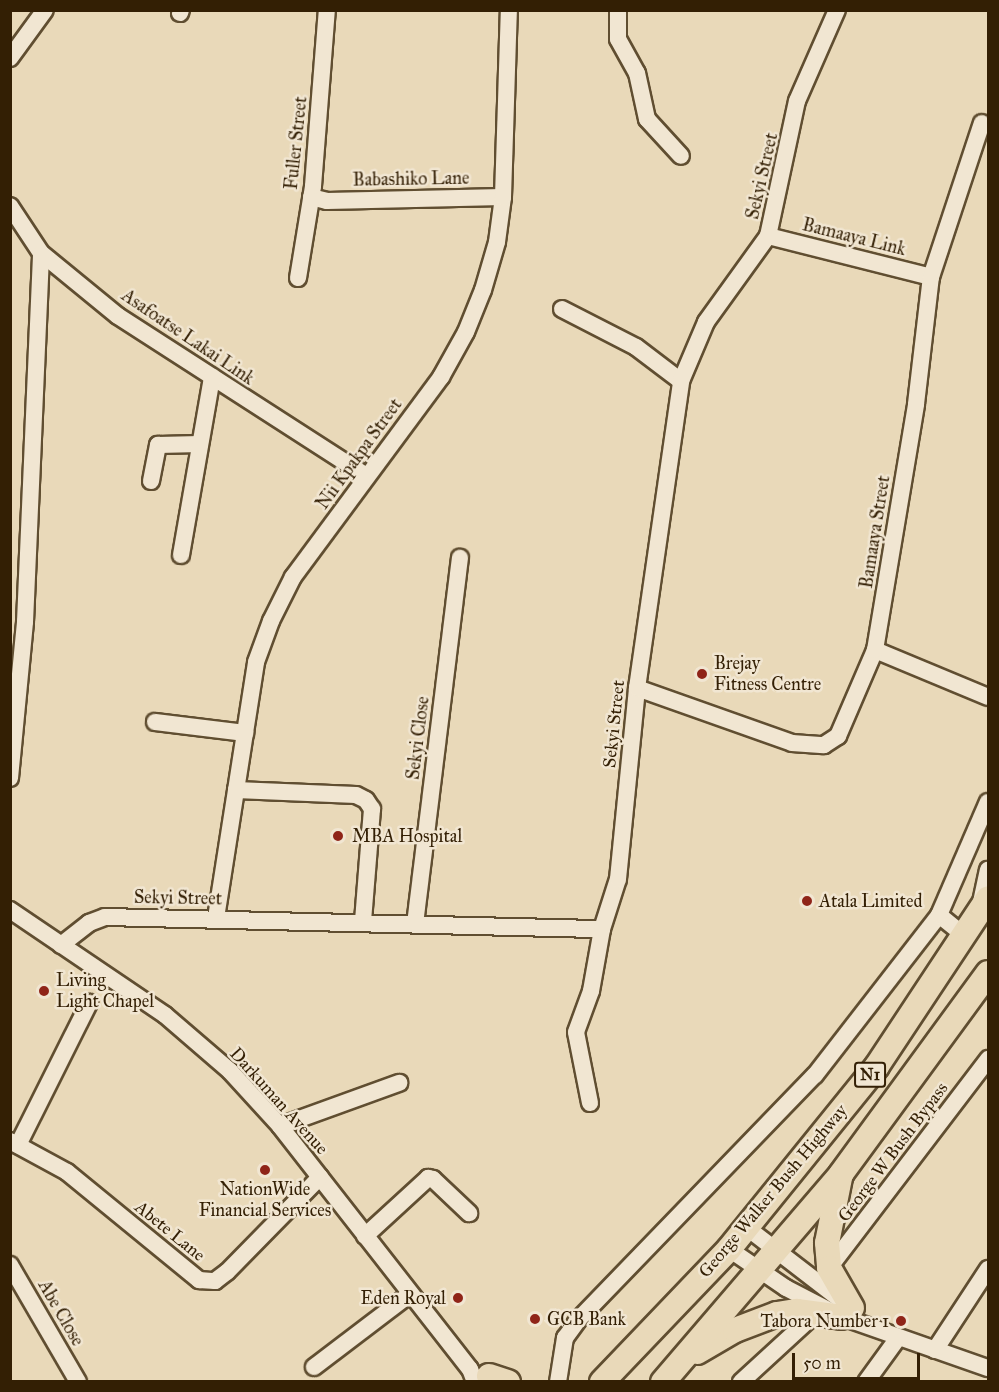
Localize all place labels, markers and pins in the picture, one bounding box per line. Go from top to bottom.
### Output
place label: Brejay Fitness Centre [714,653,821,696]
marker: Brejay Fitness Centre [695,667,709,681]
place label: MBA Hospital [352,825,462,847]
marker: MBA Hospital [329,827,347,845]
place label: Atala Limited [819,890,922,912]
marker: Atala Limited [800,894,814,908]
place label: Living Light Chapel [56,970,154,1012]
marker: Living Light Chapel [37,984,51,998]
marker: NationWide Financial Services [258,1163,272,1177]
place label: NationWide Financial Services [199,1179,331,1222]
place label: Eden Royal [361,1287,446,1309]
marker: Eden Royal [451,1291,465,1305]
place label: GCB Bank [547,1308,626,1330]
place label: Tabora Number 1 [760,1310,889,1332]
marker: GCB Bank [528,1312,542,1326]
marker: Tabora Number 1 [894,1314,908,1328]

